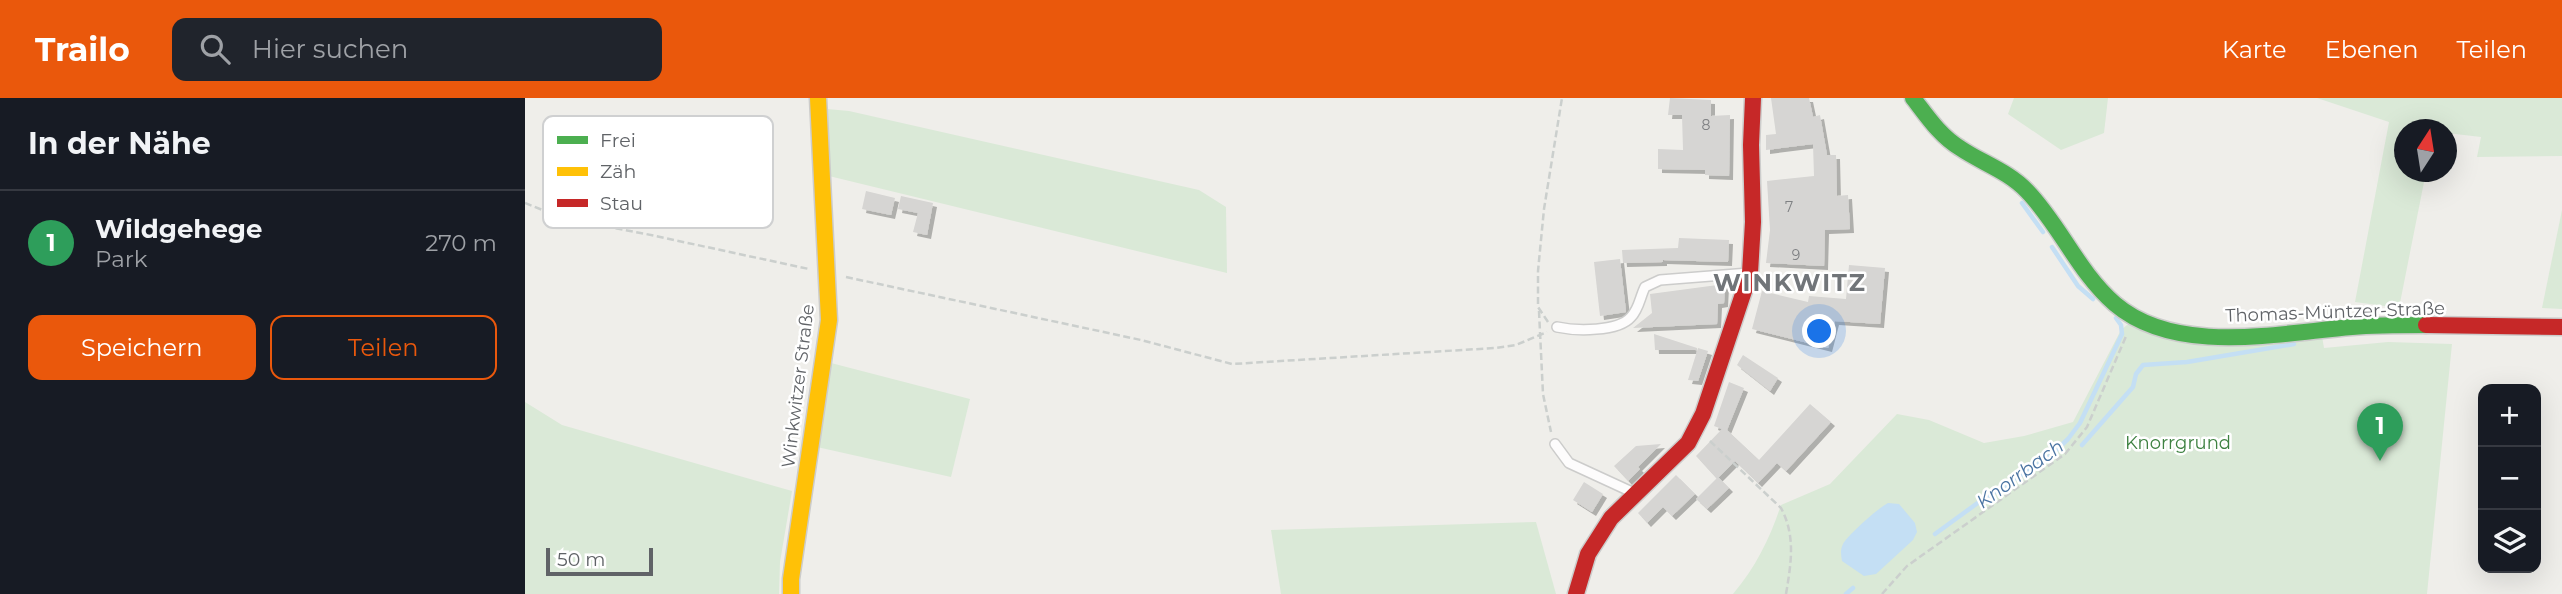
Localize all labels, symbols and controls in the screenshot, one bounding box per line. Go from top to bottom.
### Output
search box [172,18,662,81]
text: Trailo [35,29,130,69]
icon: search [196,30,234,68]
text: Hier suchen [252,33,408,65]
text: Karte [2222,35,2287,64]
text: Ebenen [2325,35,2418,64]
text: Teilen [2456,35,2527,64]
legend [543,116,773,228]
house number: 8 [1702,116,1711,134]
north arrow [2394,119,2457,182]
text: In der Nähe [28,125,211,162]
text: Frei [600,129,636,152]
text: Zäh [600,160,636,183]
text: Stau [600,192,643,215]
house number: 7 [1785,198,1793,216]
text: Wildgehege [95,213,262,245]
text: 1 [46,229,56,257]
text: 270 m [425,229,497,257]
text: Park [95,245,148,273]
house number: 9 [1792,246,1800,264]
district label: WINKWITZ [1713,268,1867,297]
street label: Thomas-Müntzer-Straße [2225,297,2445,327]
street label: Winkwitzer Straße [777,303,819,469]
your location [1802,314,1836,348]
button: Speichern [28,315,256,380]
button: Teilen [270,315,497,380]
map controls [2478,384,2541,573]
button: + [2478,384,2541,447]
pin: 1 [2357,403,2403,461]
park label: Knorrgrund [2125,432,2231,454]
water label: Knorrbach [1972,435,2068,513]
button: − [2478,447,2541,510]
button: layers [2478,510,2541,573]
scale bar [546,545,653,577]
text: 50 m [557,548,605,571]

